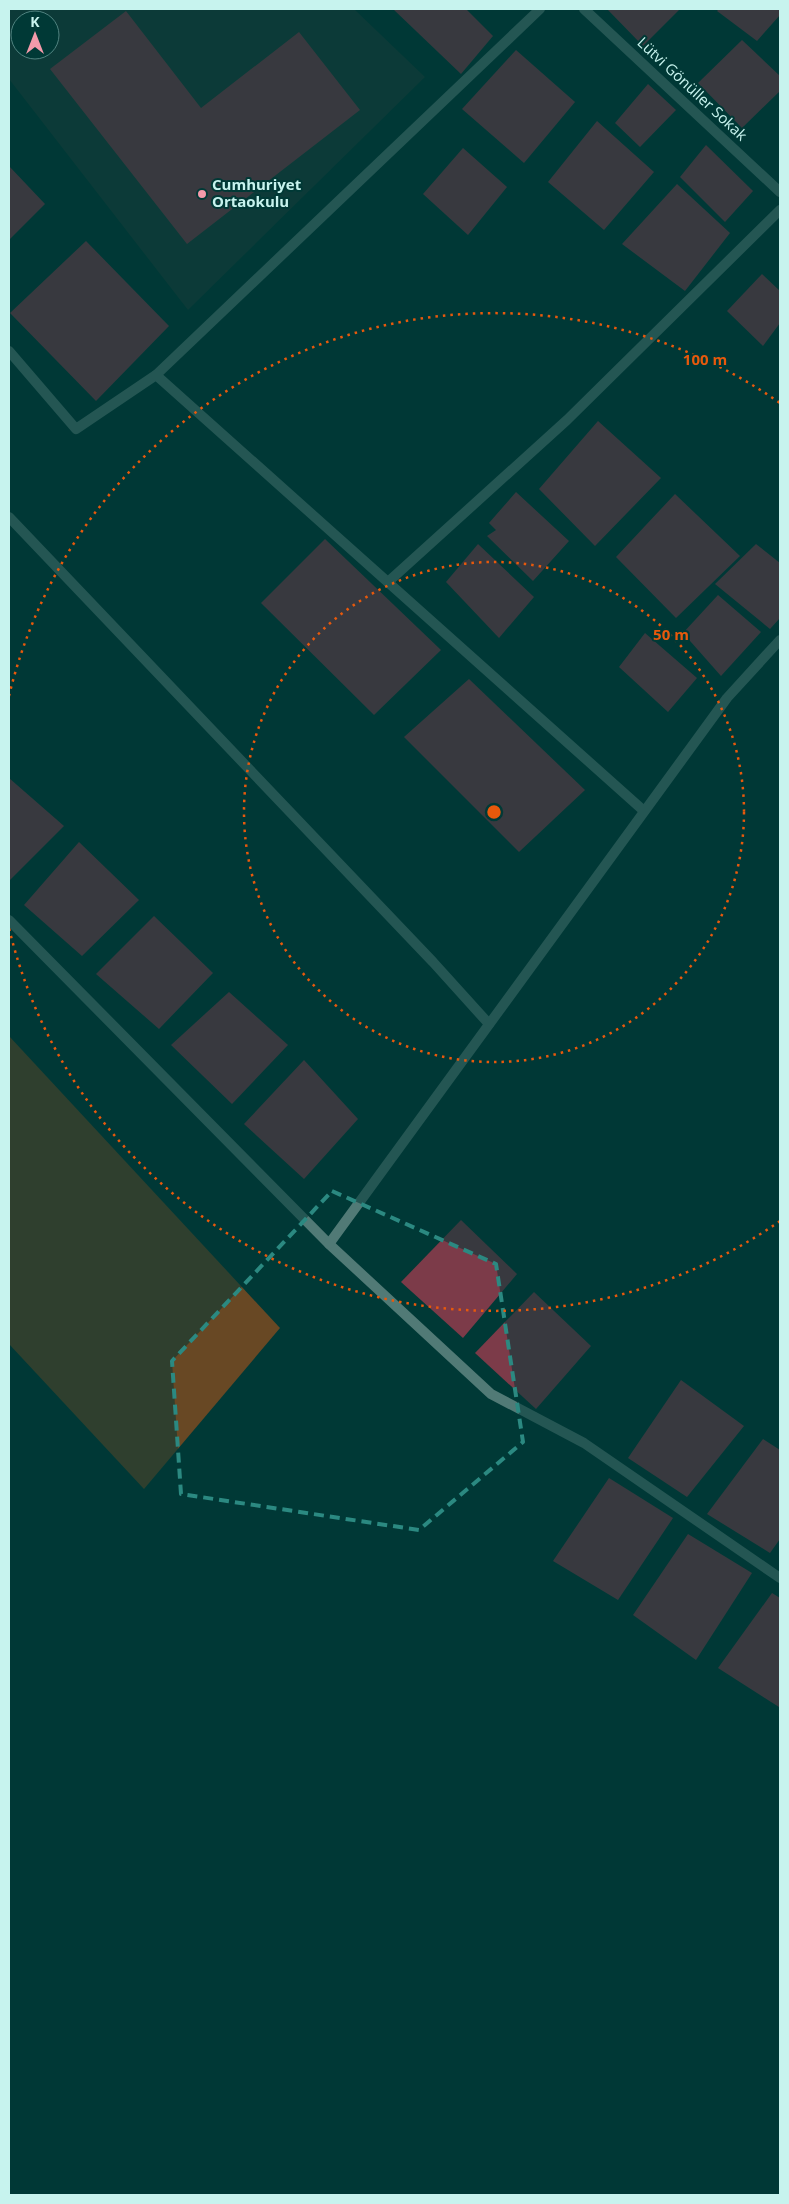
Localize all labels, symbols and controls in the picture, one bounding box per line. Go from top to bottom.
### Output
north arrow [10,10,60,60]
text: K [30,12,40,31]
street label: Lütvi Gönüller Sokak [633,32,752,145]
place label: Cumhuriyet Ortaokulu [212,174,302,211]
marker: Cumhuriyet Ortaokulu [196,188,208,200]
text: 100 m [683,349,727,369]
text: 50 m [653,624,689,644]
centre of rings [485,803,503,821]

